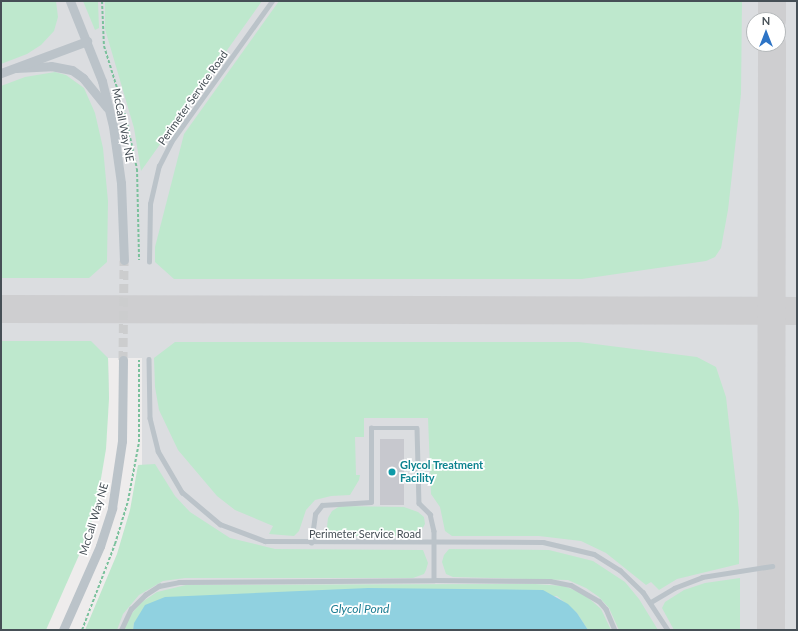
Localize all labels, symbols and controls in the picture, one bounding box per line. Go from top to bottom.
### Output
north arrow [746,12,786,52]
text: N [762,14,770,27]
street label: Perimeter Service Road [155,48,231,148]
street label: McCall Way NE [109,87,137,163]
place label: Glycol Treatment Facility [400,459,483,485]
marker: Glycol Treatment Facility [387,467,397,477]
street label: McCall Way NE [77,481,111,557]
street label: Perimeter Service Road [309,527,421,541]
water label: Glycol Pond [331,602,389,616]

